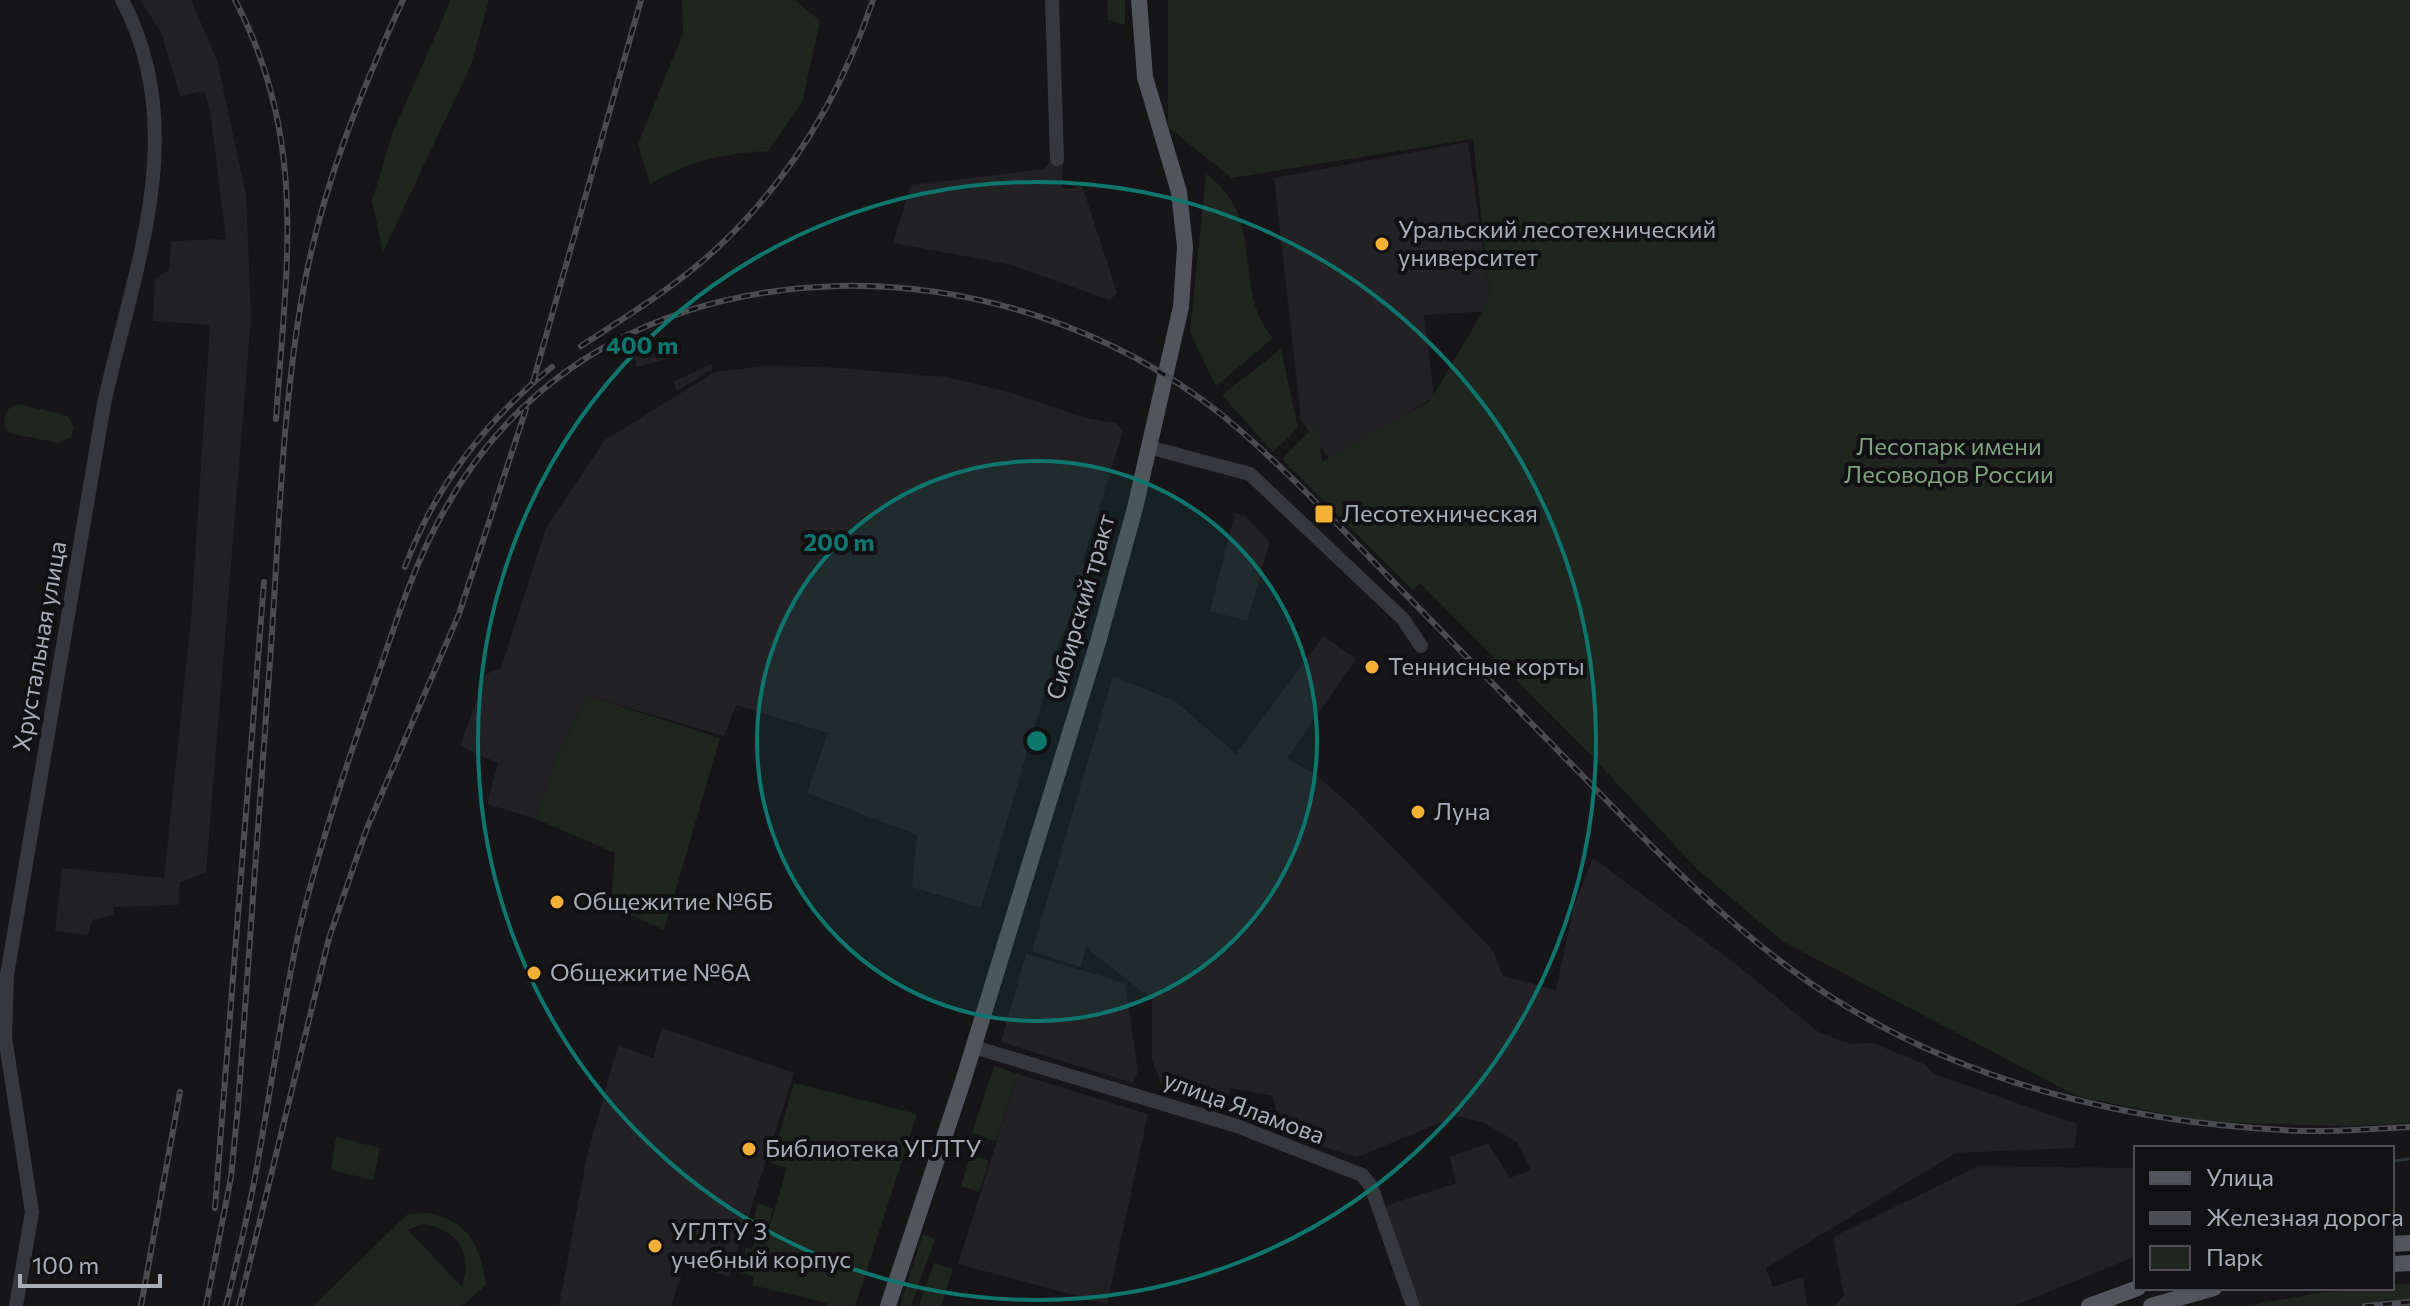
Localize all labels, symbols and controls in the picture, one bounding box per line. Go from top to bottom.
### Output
place label: Уральский лесотехнический университет [1398,214,1716,271]
marker: Уральский лесотехнический университет [1373,235,1391,253]
text: 400 m [606,330,678,359]
park label: Лесопарк имени Лесоводов России [1844,431,2054,488]
place label: Лесотехническая [1342,498,1538,527]
marker: Лесотехническая [1313,503,1335,525]
street label: Сибирский тракт [1039,511,1120,703]
text: 200 m [804,527,874,556]
street label: Хрустальная улица [6,538,71,753]
place label: Теннисные корты [1388,651,1585,680]
marker: Теннисные корты [1363,658,1381,676]
centre of rings [1023,727,1051,755]
place label: Луна [1434,796,1491,825]
marker: Луна [1409,803,1427,821]
place label: Общежитие №6Б [573,886,773,915]
marker: Общежитие №6Б [548,893,566,911]
place label: Общежитие №6А [550,957,751,986]
marker: Общежитие №6А [525,964,543,982]
street label: улица Яламова [1160,1064,1329,1149]
place label: Библиотека УГЛТУ [765,1133,982,1162]
marker: Библиотека УГЛТУ [740,1140,758,1158]
legend [2134,1146,2394,1290]
text: Улица [2206,1162,2274,1191]
text: Железная дорога [2206,1202,2404,1231]
place label: УГЛТУ 3 учебный корпус [671,1216,851,1273]
marker: УГЛТУ 3 учебный корпус [646,1237,664,1255]
scale bar [20,1238,160,1288]
text: Парк [2206,1242,2263,1271]
text: 100 m [32,1250,99,1279]

